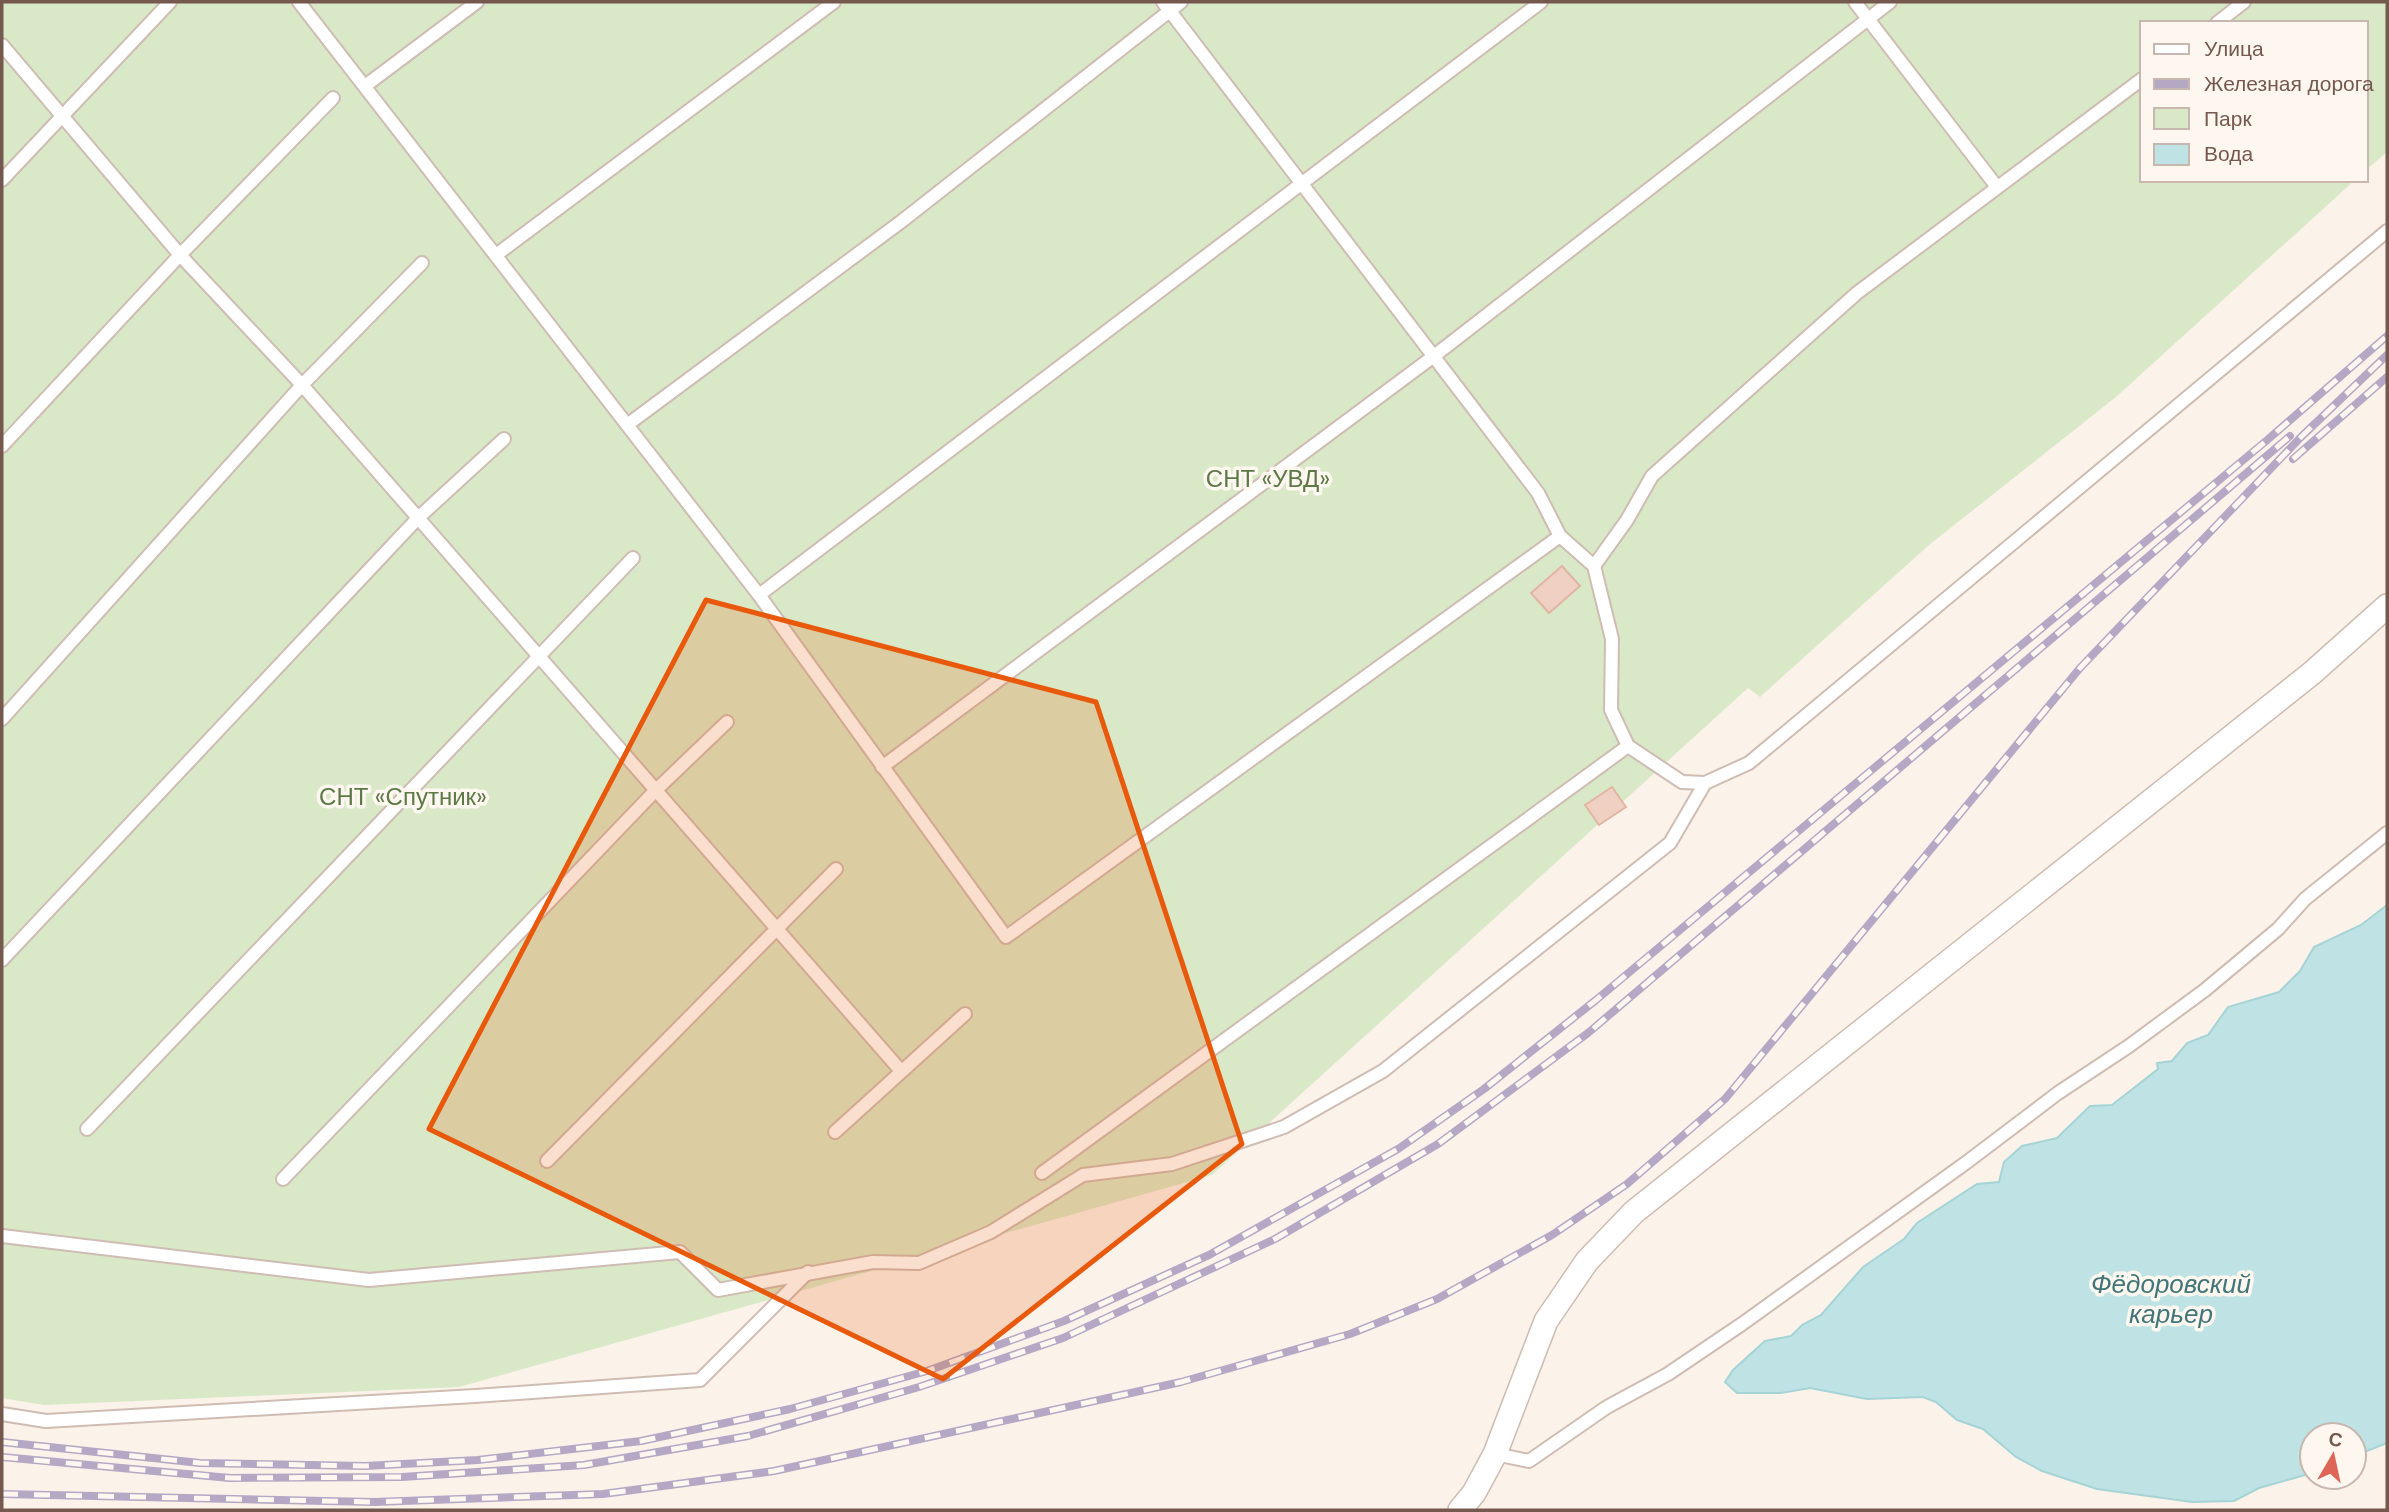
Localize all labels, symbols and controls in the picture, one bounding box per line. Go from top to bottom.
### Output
legend [2140,21,2368,182]
text: Улица [2204,35,2264,63]
text: Железная дорога [2204,70,2374,98]
text: Парк [2204,105,2252,133]
text: Вода [2204,140,2253,168]
park label: СНТ «УВД» [1206,463,1330,494]
park label: СНТ «Спутник» [319,781,487,812]
water label: Фёдоровский карьер [2091,1267,2251,1331]
north arrow [2298,1421,2368,1491]
text: С [2327,1426,2345,1453]

